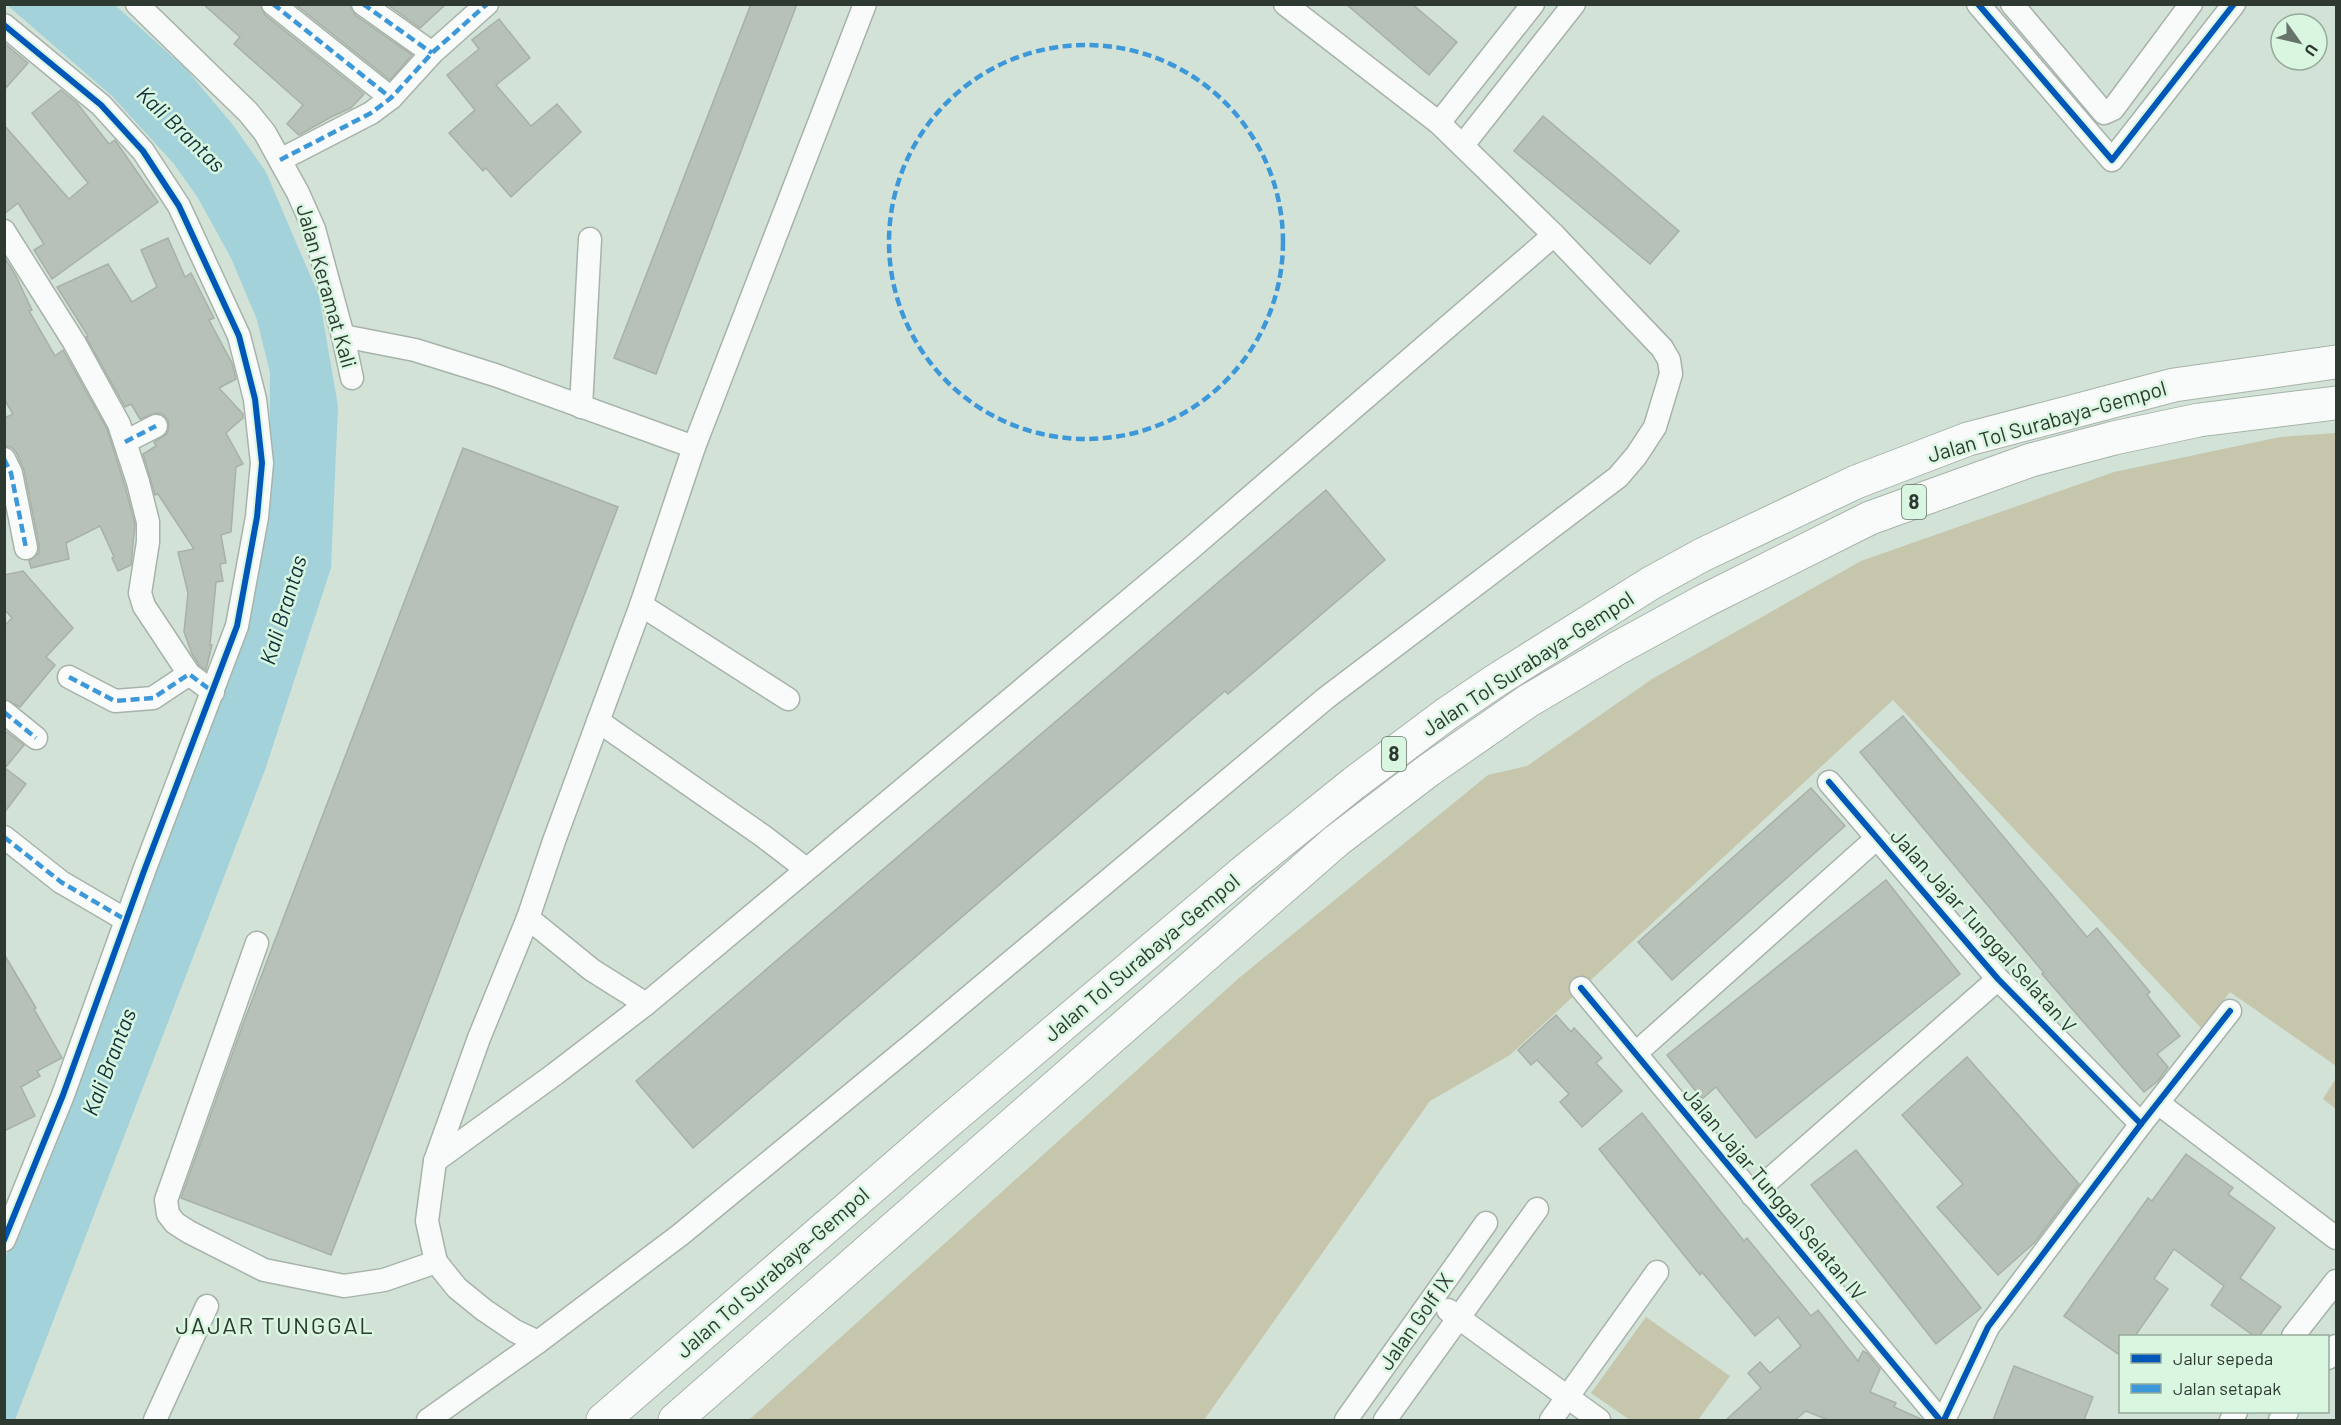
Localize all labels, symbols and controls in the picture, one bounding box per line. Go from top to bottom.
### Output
north arrow [2269,12,2329,72]
text: U [2301,41,2323,60]
water label: Kali Brantas [132,80,231,177]
street label: Jalan Keramat Kali [292,201,363,371]
street label: Jalan Tol Surabaya–Gempol [1924,374,2169,467]
road number: 8 [1902,485,1926,519]
water label: Kali Brantas [253,552,311,667]
street label: Jalan Tol Surabaya–Gempol [1417,585,1638,741]
road number: 8 [1382,737,1406,771]
street label: Jalan Jajar Tunggal Selatan V [1886,823,2082,1037]
street label: Jalan Tol Surabaya–Gempol [1038,868,1244,1046]
water label: Kali Brantas [76,1004,140,1119]
street label: Jalan Jajar Tunggal Selatan IV [1678,1081,1872,1305]
street label: Jalan Tol Surabaya–Gempol [670,1181,874,1363]
street label: Jalan Golf IX [1372,1268,1457,1374]
district label: JAJAR TUNGGAL [176,1310,374,1339]
legend [2119,1335,2329,1413]
text: Jalur sepeda [2173,1347,2273,1369]
text: Jalan setapak [2173,1377,2281,1399]

